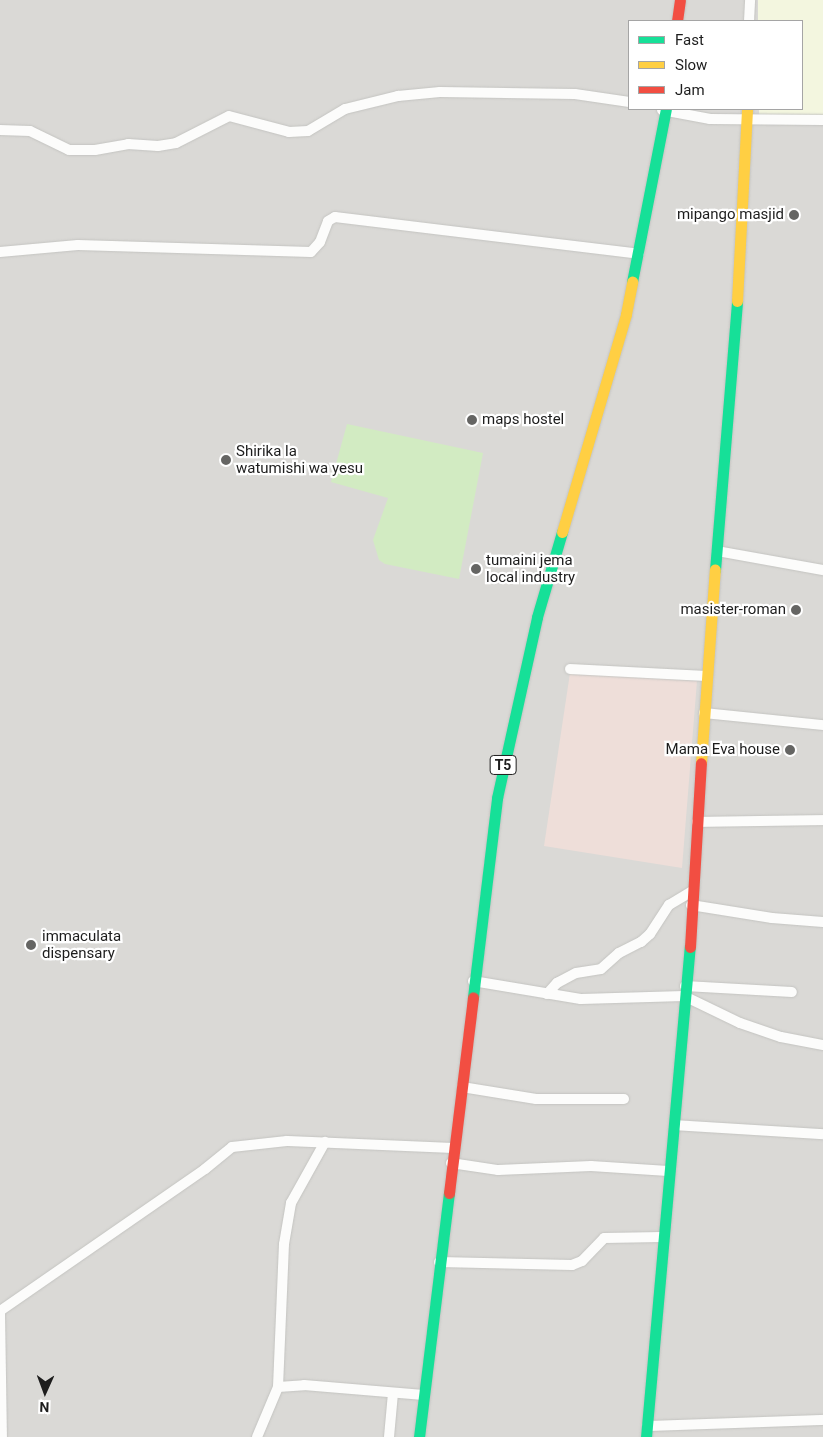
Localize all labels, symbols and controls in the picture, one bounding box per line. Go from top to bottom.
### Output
legend [628,20,803,110]
text: Fast [675,31,704,49]
text: Slow [675,56,707,74]
text: Jam [675,81,705,99]
place label: mipango masjid [677,206,784,224]
marker: mipango masjid [788,209,800,221]
place label: maps hostel [482,411,564,429]
marker: maps hostel [466,414,478,426]
place label: Shirika la watumishi wa yesu [236,442,363,477]
marker: Shirika la watumishi wa yesu [220,454,232,466]
place label: tumaini jema local industry [486,551,575,586]
marker: tumaini jema local industry [470,563,482,575]
place label: masister-roman [680,601,786,619]
marker: masister-roman [790,604,802,616]
place label: Mama Eva house [666,741,780,759]
marker: Mama Eva house [784,744,796,756]
road number: T5 [489,754,517,776]
place label: immaculata dispensary [42,927,121,962]
marker: immaculata dispensary [24,938,38,952]
north arrow [20,1367,70,1417]
text: N [39,1399,50,1415]

